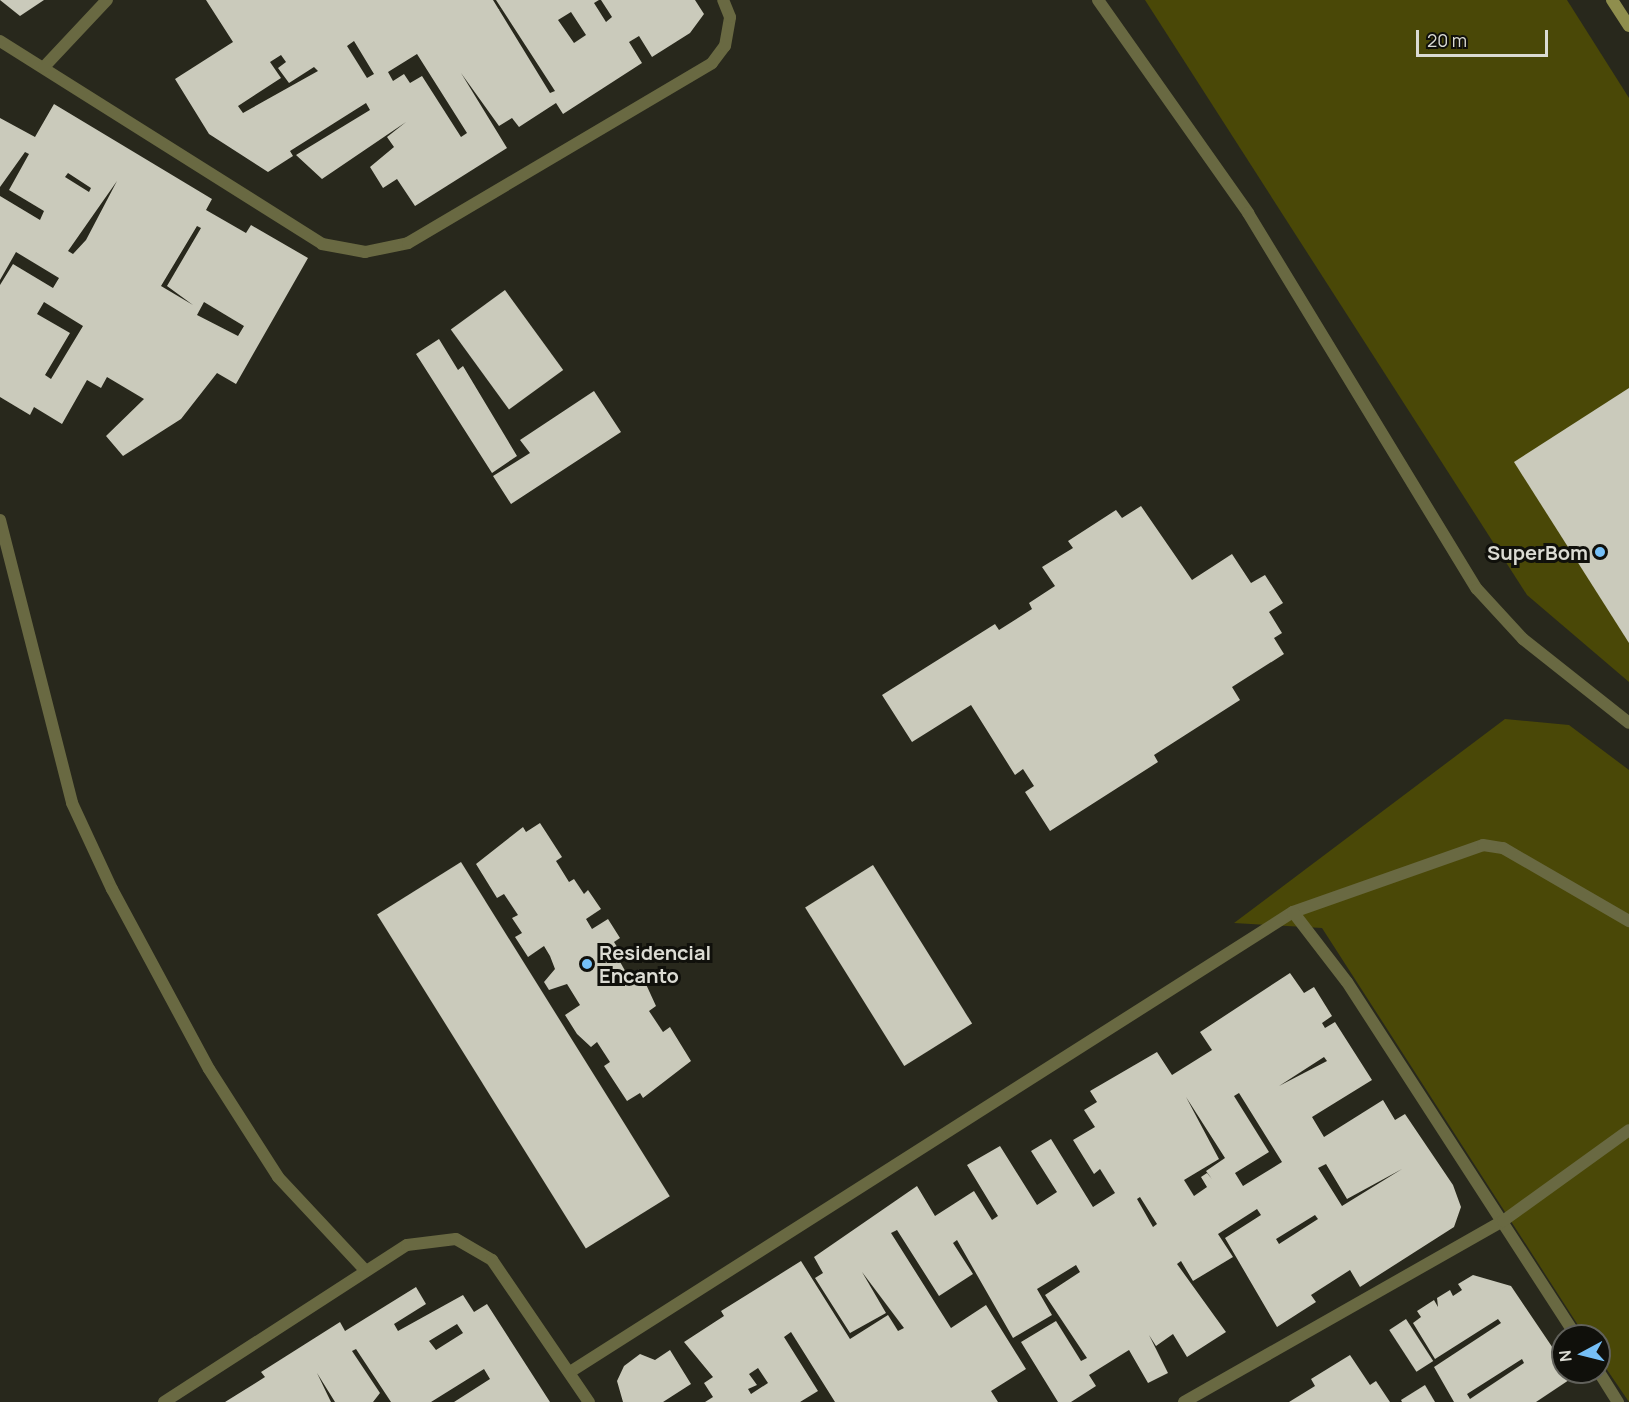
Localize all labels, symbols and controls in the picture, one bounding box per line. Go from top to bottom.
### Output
scale bar [1419,18,1551,56]
text: 20 m [1427,28,1467,52]
place label: SuperBom [1487,540,1588,564]
marker: SuperBom [1593,545,1607,559]
place label: Residencial Encanto [599,940,711,987]
marker: Residencial Encanto [580,957,594,971]
north arrow [1551,1324,1611,1384]
text: N [1554,1349,1577,1363]

